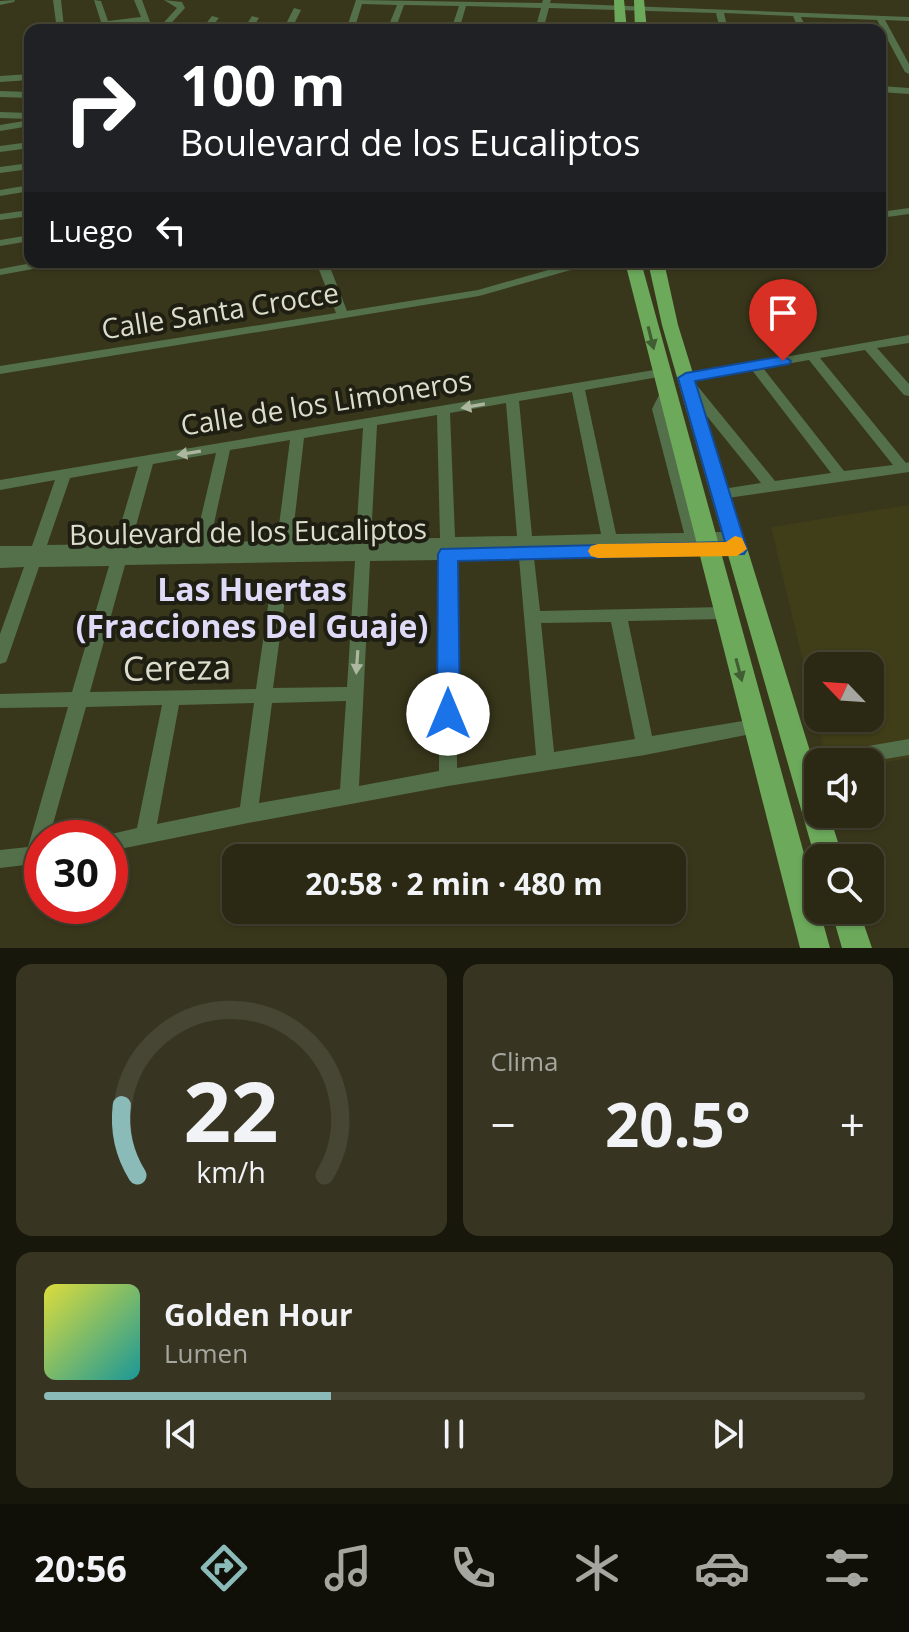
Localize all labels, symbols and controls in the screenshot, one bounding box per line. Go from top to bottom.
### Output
text: 100 m [180,46,346,122]
icon: right [48,56,152,160]
text: Boulevard de los Eucaliptos [180,118,640,167]
icon: left [149,208,193,252]
text: Luego [48,210,133,251]
street label: Calle Santa Crocce [99,272,341,348]
pin [749,279,817,361]
icon: arrive [761,291,805,335]
one-way arrow [646,325,658,350]
street label: Calle de los Limoneros [178,360,474,444]
one-way arrow [460,400,485,412]
one-way arrow [176,447,201,460]
street label: Boulevard de los Eucaliptos [69,509,427,553]
district label: Las Huertas (Fracciones Del Guaje) [76,567,428,647]
street label: Cereza [122,643,232,691]
one-way arrow [350,650,363,675]
north arrow [804,652,884,732]
map controls [804,652,884,924]
one-way arrow [733,659,746,683]
position arrow [406,672,490,756]
button: sound [804,748,884,828]
speed limit sign: 30 [24,820,128,924]
button: search [804,844,884,924]
text: 20:58 · 2 min · 480 m [305,863,603,904]
text: Clima [491,1043,559,1079]
text: 22 [184,1053,279,1166]
text: 20.5° [605,1083,751,1165]
text: − [491,1094,516,1154]
text: + [840,1094,865,1154]
text: km/h [197,1152,266,1191]
text: Golden Hour [164,1294,353,1335]
text: Lumen [164,1335,248,1371]
icon: previous [159,1412,203,1456]
icon: pause [432,1412,476,1456]
icon: next [706,1412,750,1456]
icon: directions [196,1540,252,1596]
icon: music [320,1540,376,1596]
icon: phone [445,1540,501,1596]
icon: climate [569,1540,625,1596]
icon: car [694,1540,750,1596]
icon: filters [819,1540,875,1596]
text: 20:56 [34,1544,127,1593]

